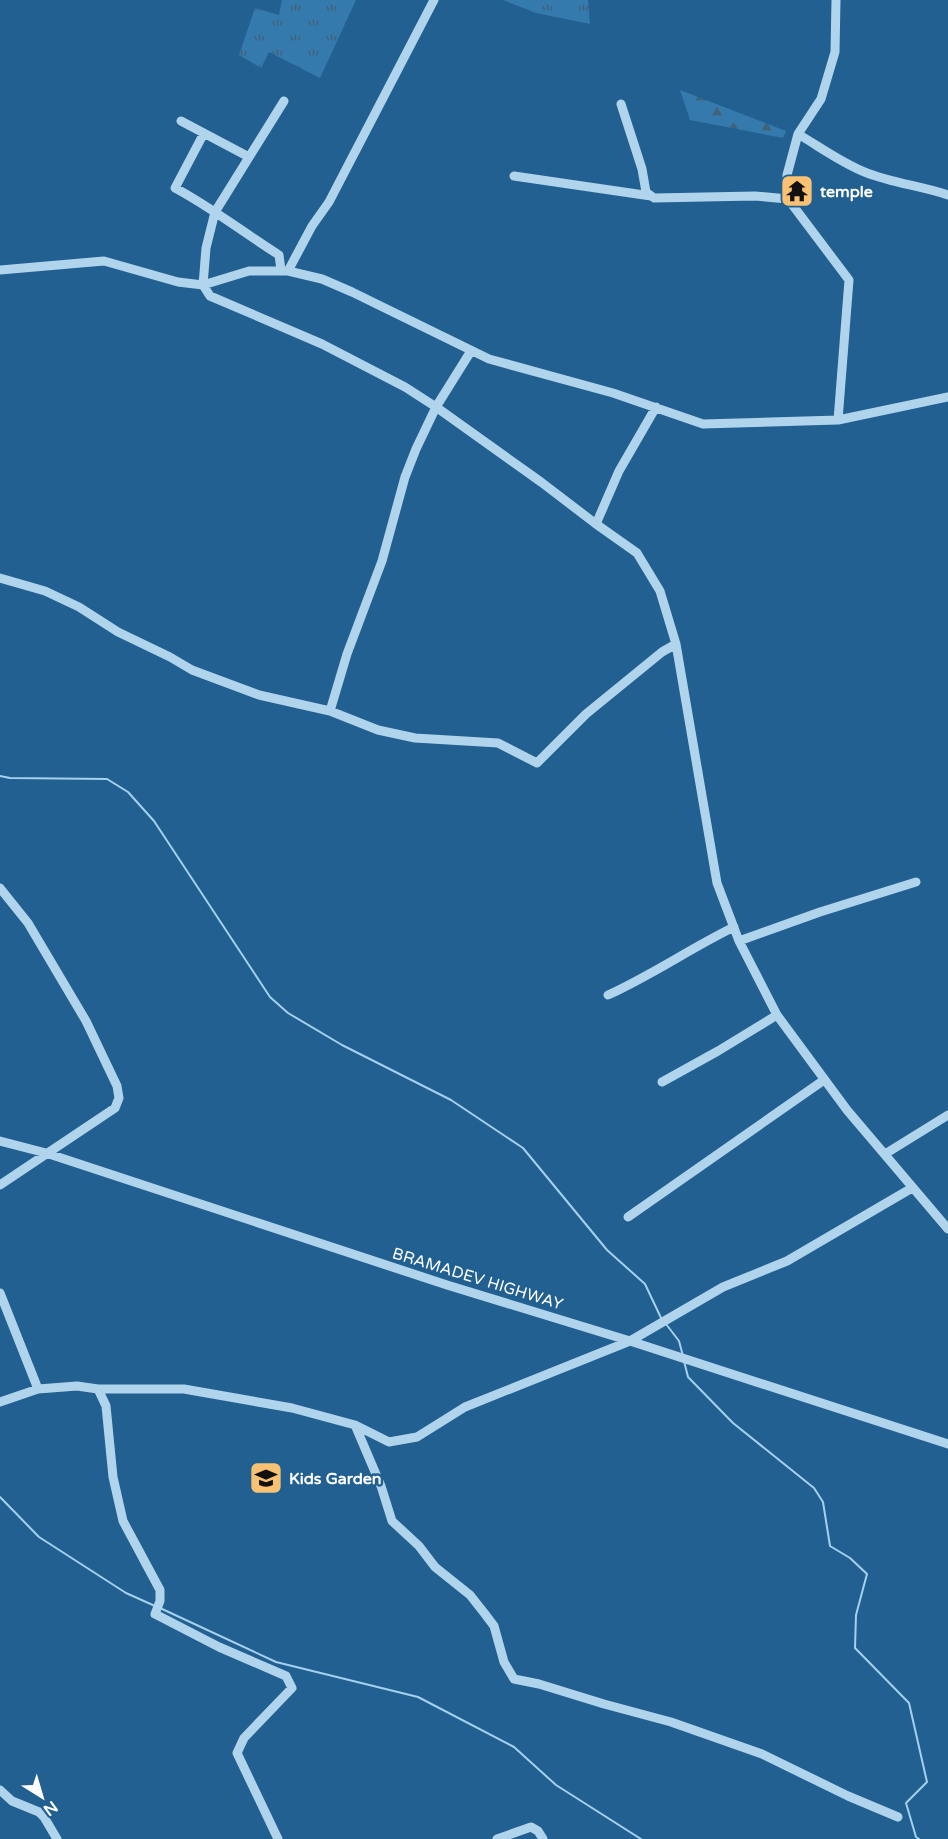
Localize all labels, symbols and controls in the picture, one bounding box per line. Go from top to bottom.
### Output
temple icon: temple [779,173,815,209]
place label: temple [819,182,873,202]
street label: BRAMADEV HIGHWAY [390,1243,566,1314]
school or university icon: Kids Garden [248,1460,284,1496]
place label: Kids Garden [289,1469,382,1489]
north arrow [12,1767,72,1827]
text: N [39,1796,62,1820]

